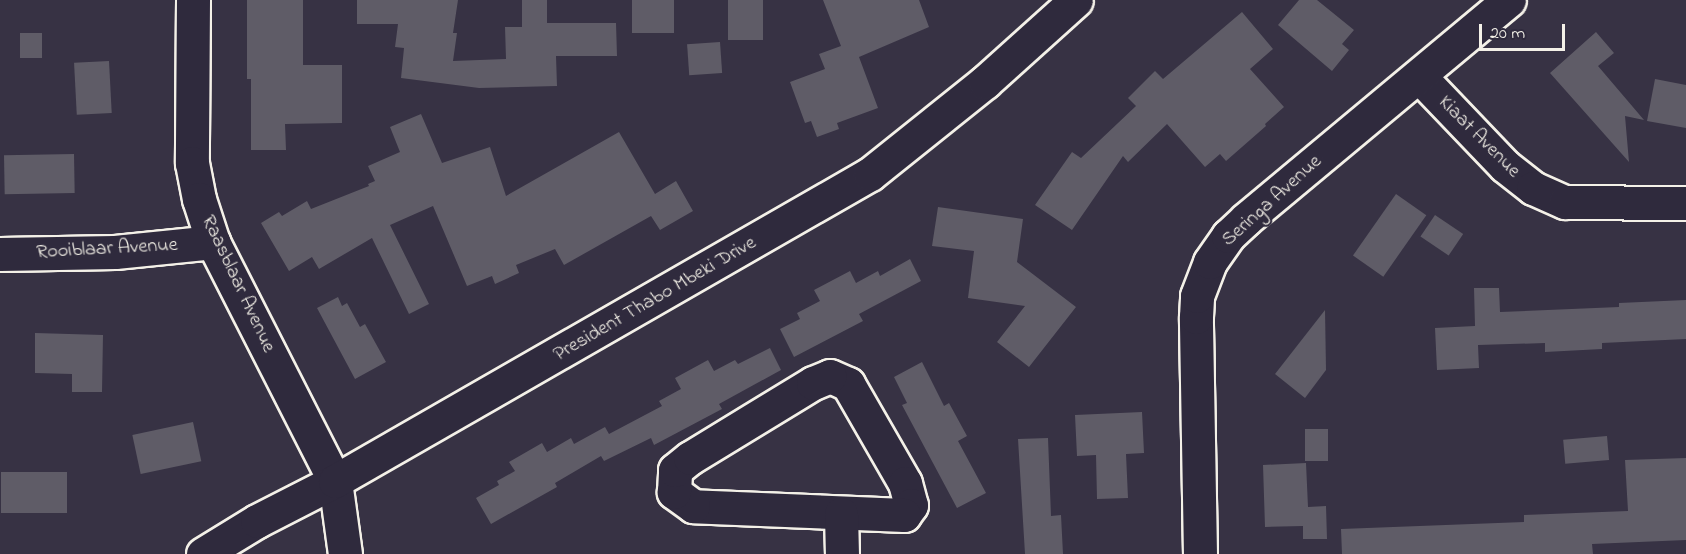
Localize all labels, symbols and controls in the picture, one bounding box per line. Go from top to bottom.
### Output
scale bar [1482,12,1568,50]
text: 20 m [1490,21,1525,47]
street label: Kiaat Avenue [1433,91,1525,183]
street label: Seringa Avenue [1217,150,1327,252]
street label: Raasblaar Avenue [196,212,280,356]
street label: President Thabo Mbeki Drive [550,231,760,367]
street label: Rooiblaar Avenue [36,233,178,265]

